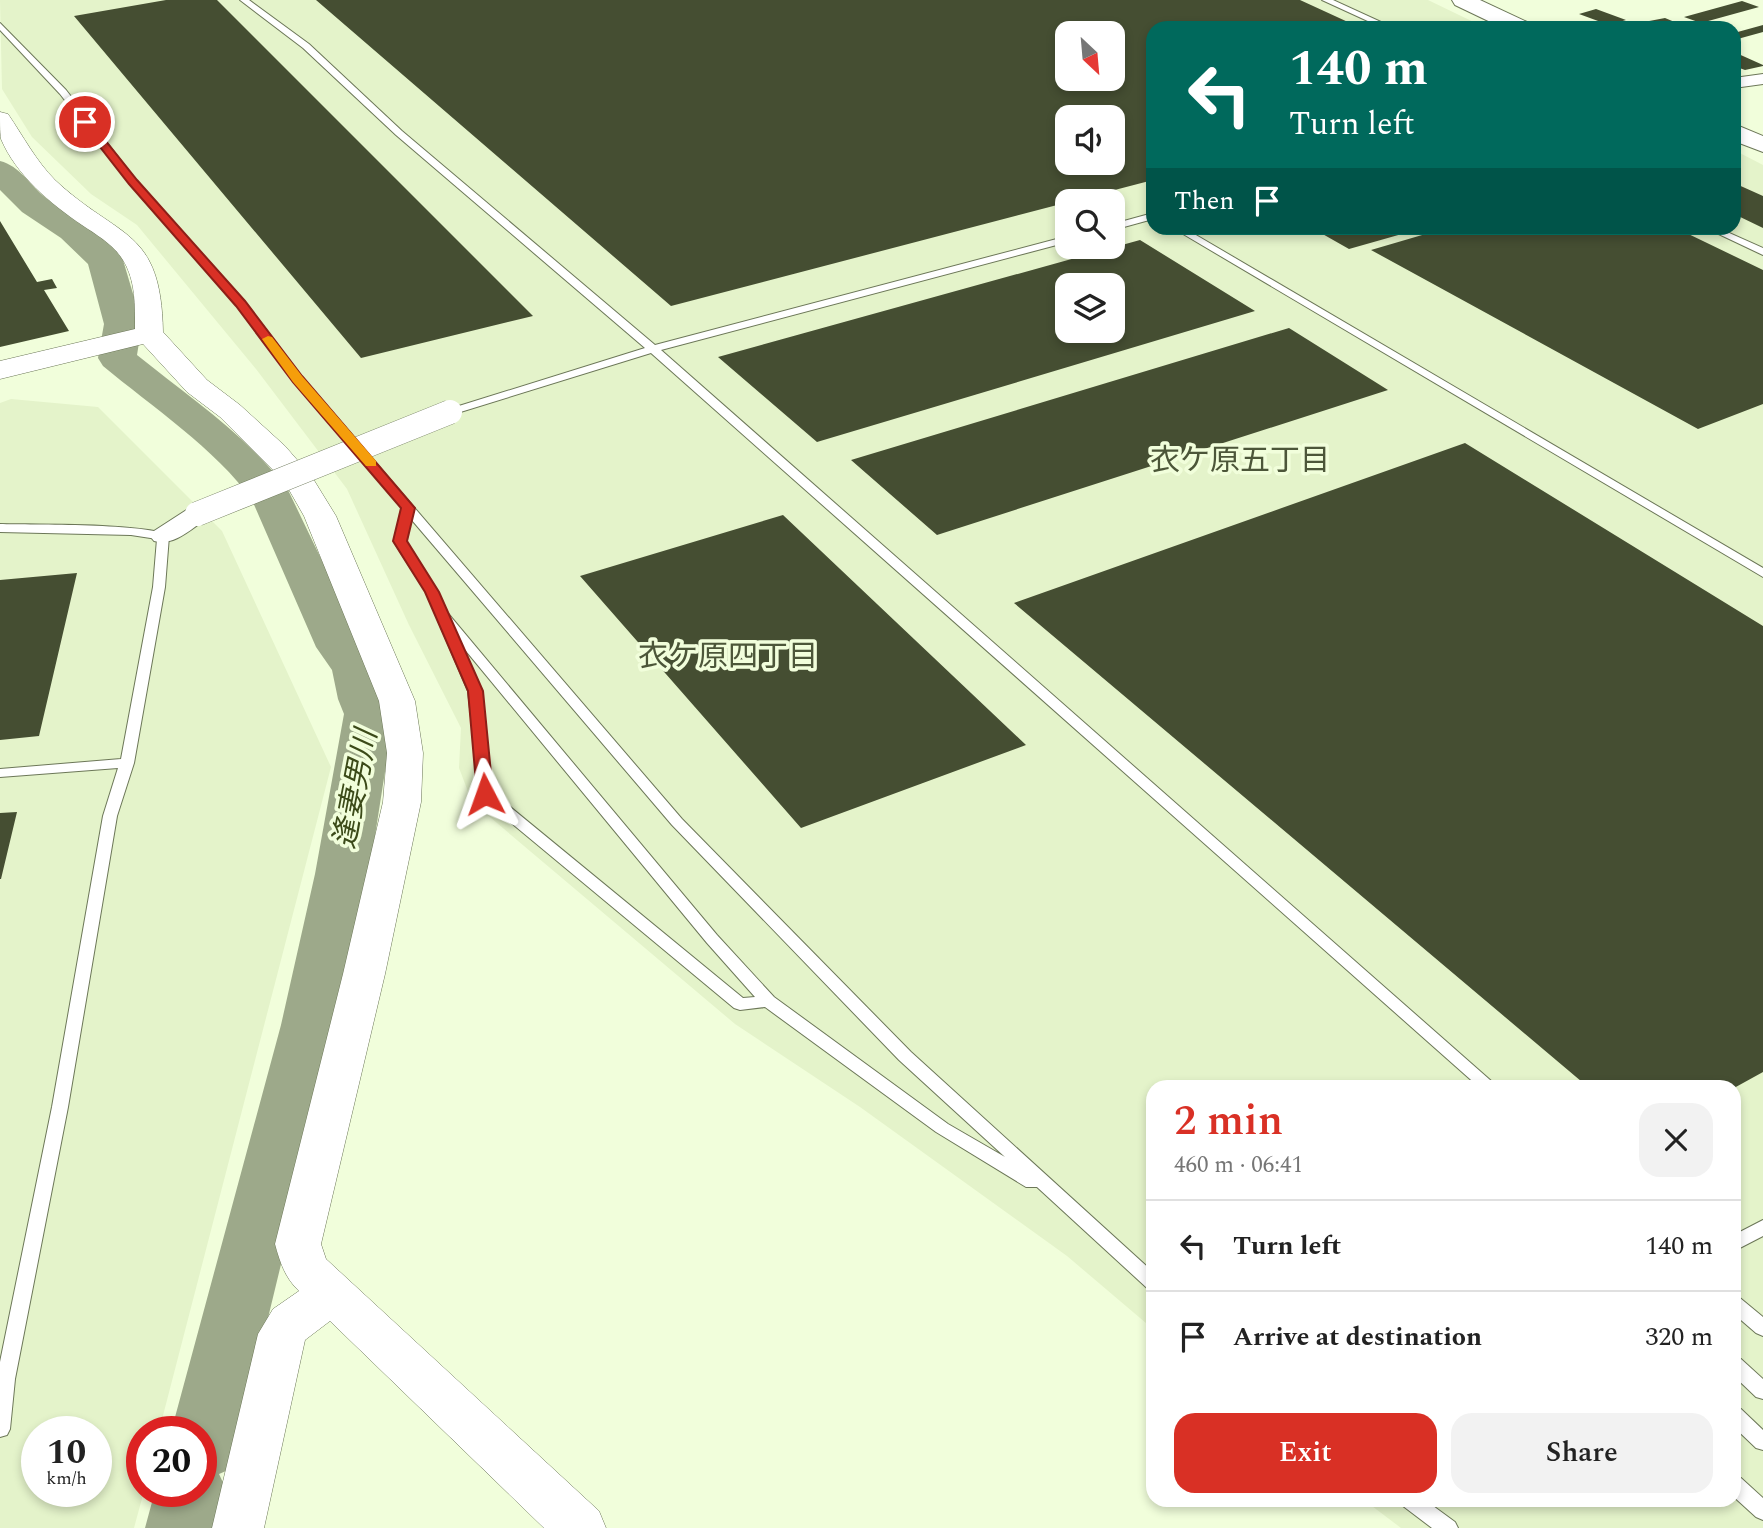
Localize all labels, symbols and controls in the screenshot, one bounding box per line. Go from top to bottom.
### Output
north arrow [1055,21,1125,91]
map controls [1055,21,1125,343]
text: 140 m [1289,32,1428,107]
icon: left [1174,49,1265,140]
pin [55,92,115,152]
text: Turn left [1289,100,1415,149]
icon: arrive [66,103,104,141]
button: sound [1055,105,1125,175]
text: Then [1174,181,1234,221]
icon: arrive [1248,182,1286,220]
button: search [1055,189,1125,259]
button: layers [1055,273,1125,343]
district label: 衣ケ原五丁目 [1150,438,1330,484]
district label: 衣ケ原四丁目 [638,634,818,680]
water label: 逢妻男川 [322,723,391,852]
position arrow [448,757,522,831]
text: 2 min [1174,1090,1283,1153]
button: close [1639,1103,1713,1177]
text: 460 m · 06:41 [1174,1148,1303,1183]
text: Turn left [1233,1226,1341,1266]
text: 140 m [1645,1226,1713,1266]
icon: left [1174,1227,1212,1265]
text: Arrive at destination [1233,1317,1482,1357]
text: 320 m [1645,1317,1713,1357]
icon: arrive [1174,1318,1212,1356]
button: Exit [1174,1413,1437,1493]
button: Share [1451,1413,1713,1493]
speed limit sign: 20 [126,1416,217,1507]
text: 10 [47,1426,86,1479]
text: km/h [46,1465,87,1492]

